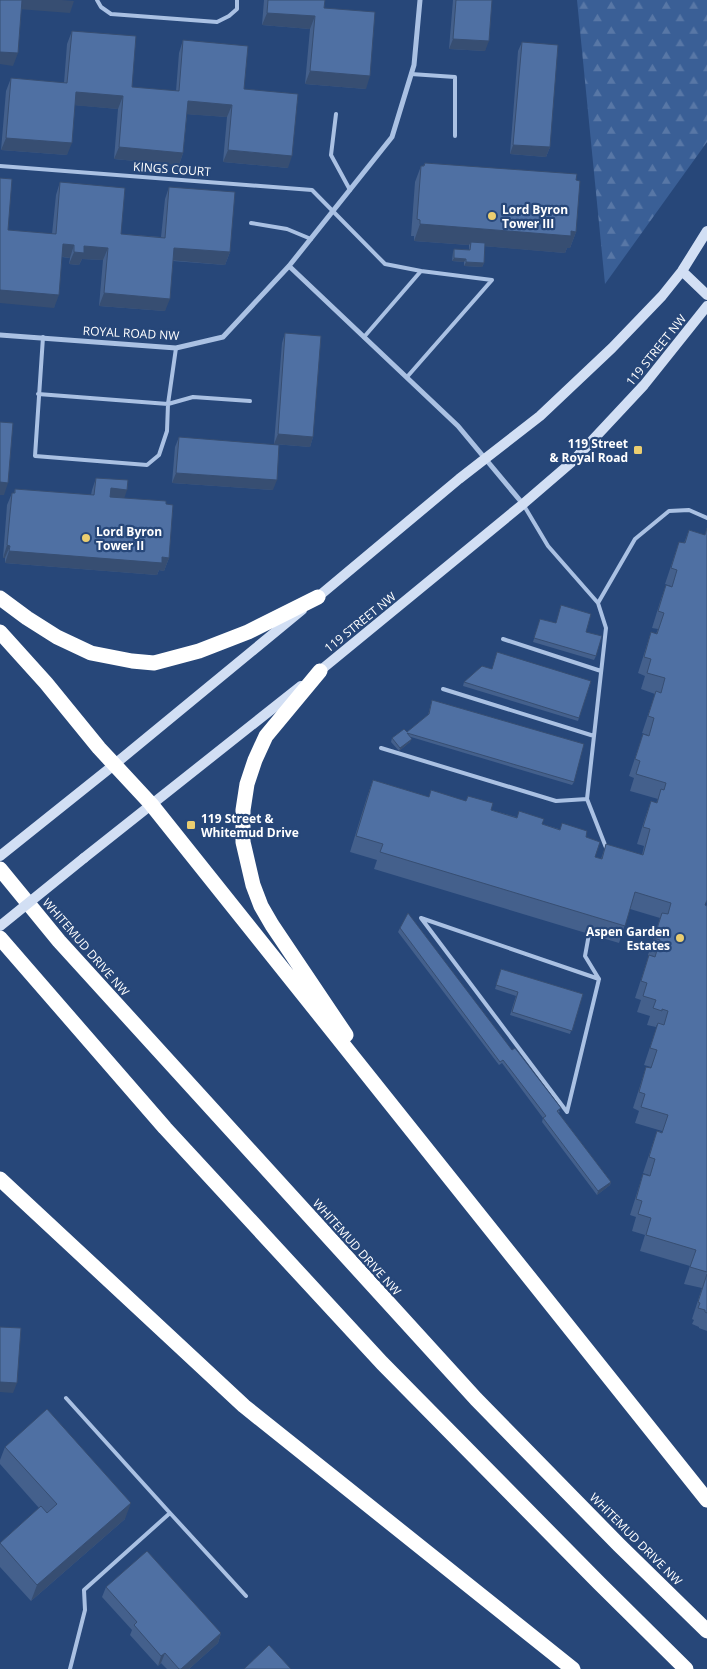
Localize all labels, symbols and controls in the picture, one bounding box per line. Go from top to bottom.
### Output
street label: KINGS COURT [133,158,212,180]
place label: Lord Byron Tower III [502,201,568,232]
marker: Lord Byron Tower III [486,210,498,222]
street label: 119 STREET NW [622,311,690,389]
street label: ROYAL ROAD NW [82,322,180,344]
place label: 119 Street & Royal Road [549,435,628,466]
marker: 119 Street & Royal Road [632,444,644,456]
place label: Lord Byron Tower II [96,523,162,554]
marker: Lord Byron Tower II [80,532,92,544]
street label: 119 STREET NW [321,588,399,656]
place label: 119 Street & Whitemud Drive [201,810,299,841]
marker: 119 Street & Whitemud Drive [185,819,197,831]
street label: WHITEMUD DRIVE NW [39,894,133,1000]
place label: Aspen Garden Estates [586,923,670,954]
marker: Aspen Garden Estates [674,932,686,944]
street label: WHITEMUD DRIVE NW [309,1195,405,1299]
street label: WHITEMUD DRIVE NW [586,1489,686,1589]

